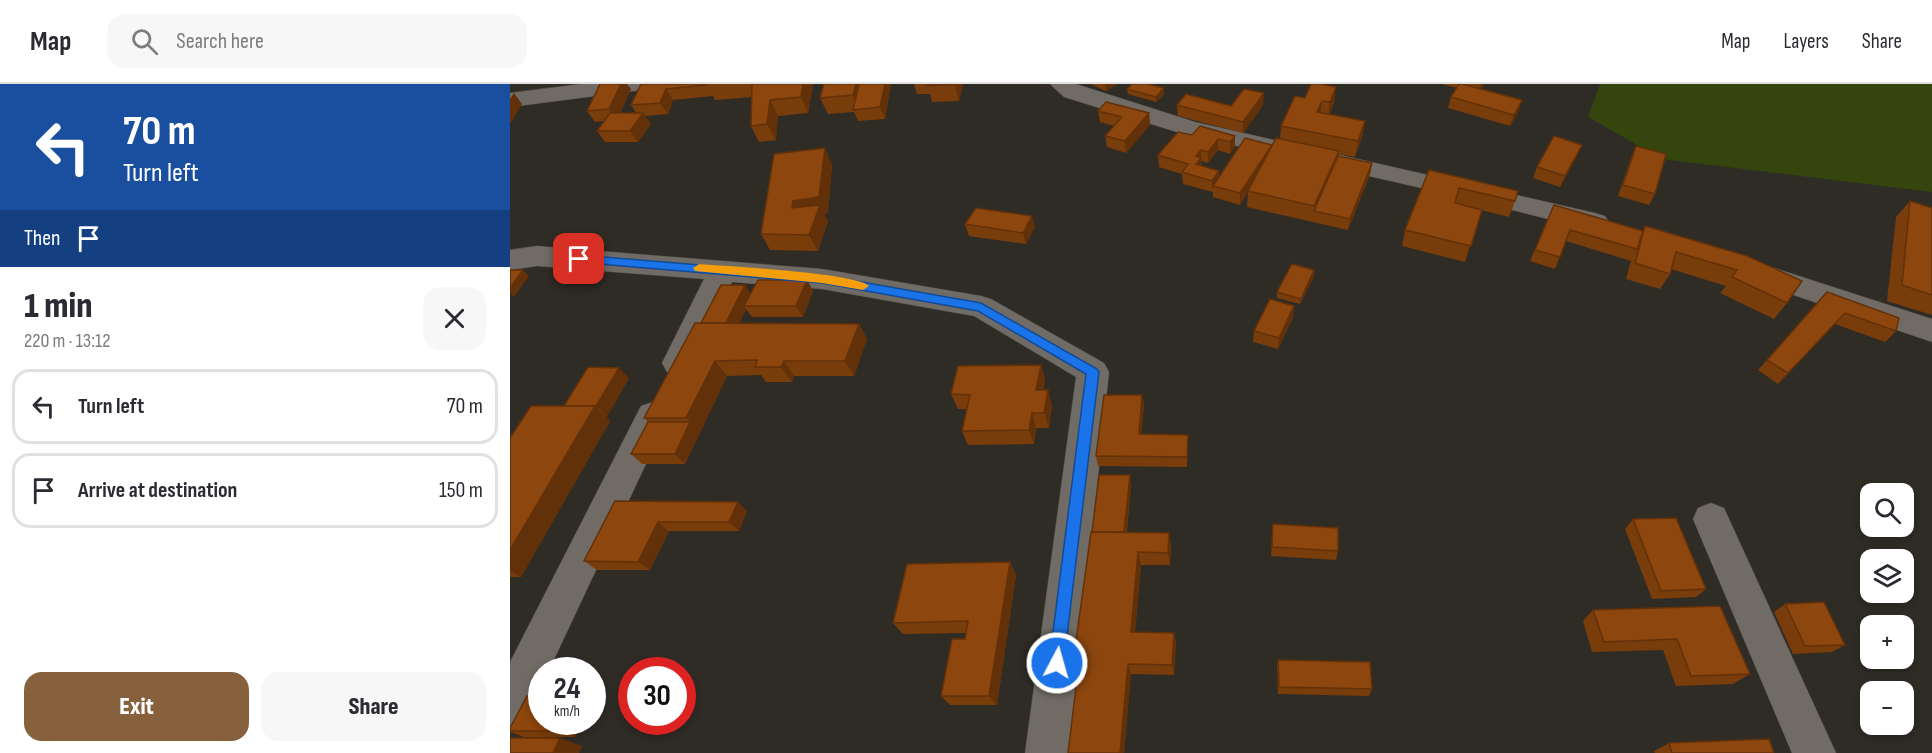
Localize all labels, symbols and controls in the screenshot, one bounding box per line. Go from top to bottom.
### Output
search box [107,14,527,68]
text: Map [30,25,71,58]
icon: search [128,25,161,58]
text: Search here [176,28,264,55]
text: Map [1721,29,1750,54]
text: Layers [1783,29,1829,54]
text: Share [1862,29,1902,54]
text: 70 m [123,106,196,157]
icon: left [24,108,102,186]
text: Turn left [123,157,199,189]
icon: arrive [72,222,105,255]
text: Then [24,225,60,252]
pin [553,233,604,284]
icon: arrive [562,242,595,275]
text: 1 min [24,285,92,328]
button: close [423,287,486,350]
text: 220 m · 13:12 [24,329,110,353]
icon: left [27,390,60,423]
text: Turn left [78,393,144,420]
text: 70 m [447,393,483,420]
icon: arrive [27,474,60,507]
text: Arrive at destination [78,477,237,504]
text: 150 m [439,477,483,504]
map controls [1860,483,1914,735]
button: search [1860,483,1914,537]
button: layers [1860,549,1914,603]
button: + [1860,615,1914,669]
position arrow [1025,631,1089,695]
speed limit sign: 30 [618,657,696,735]
text: 24 [554,671,580,707]
button: Exit [24,672,249,741]
button: Share [261,672,486,741]
button: − [1860,681,1914,735]
text: km/h [554,702,580,721]

